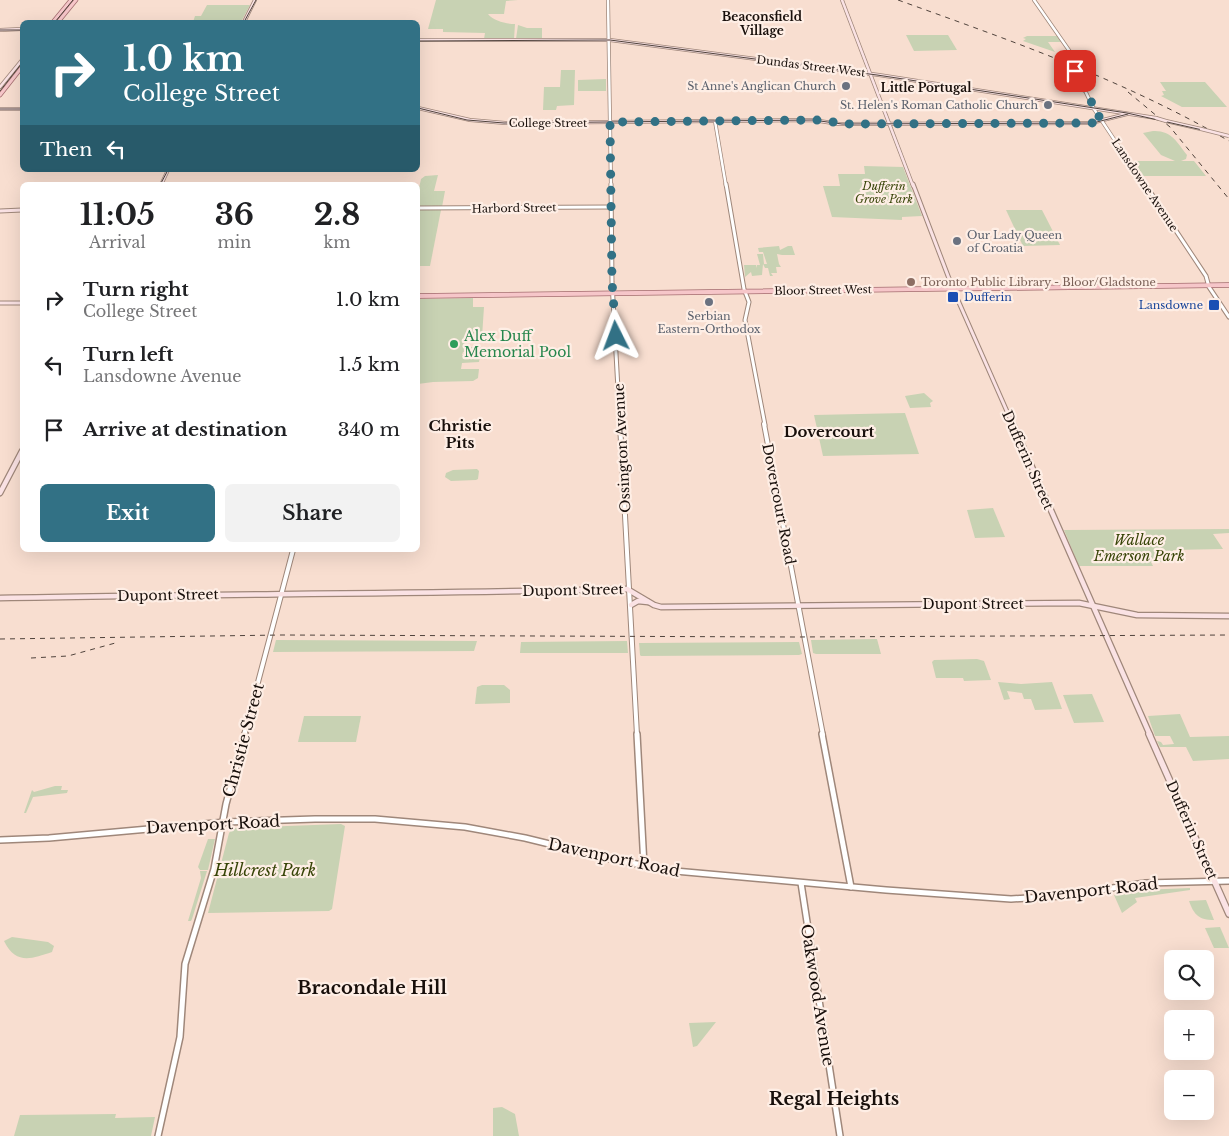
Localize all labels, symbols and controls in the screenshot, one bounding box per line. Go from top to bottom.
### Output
district label: Beaconsfield Village [722,9,803,38]
text: 1.0 km [123,37,244,80]
icon: right [40,40,105,105]
pin [1054,50,1096,92]
street label: Dundas Street West [756,52,867,80]
icon: arrive [1061,57,1089,85]
place label: St Anne's Anglican Church [687,79,836,93]
text: College Street [123,80,280,107]
marker: St Anne's Anglican Church [840,80,852,92]
district label: Little Portugal [881,80,972,95]
place label: St. Helen's Roman Catholic Church [840,98,1038,112]
marker: St. Helen's Roman Catholic Church [1042,99,1054,111]
street label: College Street [509,116,588,130]
icon: left [102,135,130,163]
street label: Lansdowne Avenue [1109,136,1181,234]
text: Then [40,138,92,161]
park label: Dufferin Grove Park [855,179,913,206]
text: 11:05 [80,196,155,233]
text: 36 [215,196,254,233]
text: 2.8 [314,196,360,233]
street label: Harbord Street [472,200,557,216]
place label: Our Lady Queen of Croatia [967,228,1063,255]
text: Arrival [89,232,146,252]
text: min [218,232,251,252]
text: km [324,232,351,252]
marker: Our Lady Queen of Croatia [951,235,963,247]
place label: Toronto Public Library - Bloor/Gladstone [921,275,1156,289]
marker: Toronto Public Library - Bloor/Gladstone [905,276,917,288]
text: Turn right [83,278,189,301]
street label: Bloor Street West [774,282,873,298]
icon: right [40,286,68,314]
text: 1.0 km [336,288,400,311]
marker: Dufferin [946,290,960,304]
place label: Dufferin [964,290,1012,304]
marker: Serbian Eastern-Orthodox [703,296,715,308]
place label: Lansdowne [1139,298,1203,312]
marker: Lansdowne [1207,298,1221,312]
text: College Street [83,301,197,321]
position arrow [589,309,641,361]
place label: Serbian Eastern-Orthodox [657,309,761,336]
place label: Alex Duff Memorial Pool [463,327,571,361]
marker: Alex Duff Memorial Pool [448,338,460,350]
text: Turn left [83,343,174,366]
icon: left [40,351,68,379]
text: 1.5 km [338,353,400,376]
text: Lansdowne Avenue [83,366,241,386]
street label: Ossington Avenue [610,383,634,513]
street label: Dufferin Street [998,407,1058,513]
icon: arrive [40,416,68,444]
district label: Christie Pits [429,416,492,452]
text: Arrive at destination [83,418,287,441]
text: 340 m [338,418,400,441]
district label: Dovercourt [784,422,875,441]
street label: Dovercourt Road [758,442,800,567]
button: Exit [40,484,215,542]
button: Share [225,484,400,542]
park label: Wallace Emerson Park [1093,531,1184,565]
street label: Dupont Street [522,580,625,600]
street label: Dupont Street [117,585,220,605]
street label: Dupont Street [922,595,1024,613]
street label: Christie Street [218,681,268,799]
street label: Dufferin Street [1162,777,1222,883]
street label: Davenport Road [145,810,281,838]
street label: Davenport Road [546,833,682,881]
park label: Hillcrest Park [213,860,316,880]
street label: Davenport Road [1023,873,1159,907]
street label: Oakwood Avenue [797,922,839,1068]
map controls [1164,950,1214,1120]
button: search [1164,950,1214,1000]
district label: Bracondale Hill [297,977,447,999]
button: + [1164,1010,1214,1060]
button: − [1164,1070,1214,1120]
district label: Regal Heights [769,1088,899,1110]

